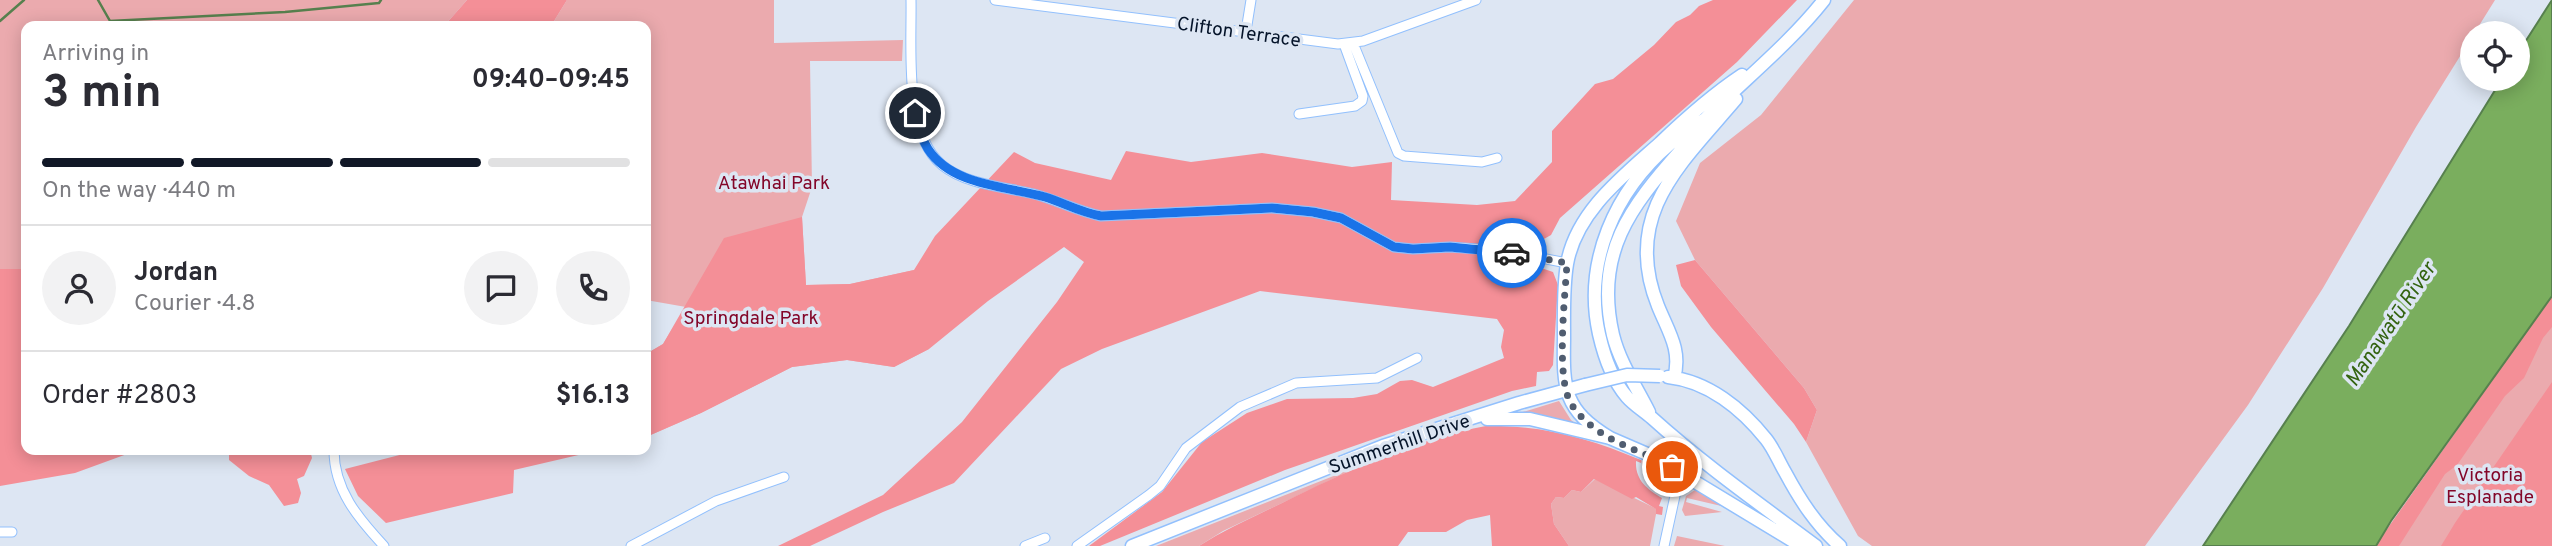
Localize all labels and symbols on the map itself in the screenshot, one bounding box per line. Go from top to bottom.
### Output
street label: Clifton Terrace [1175,12,1302,54]
pin [885,83,945,143]
park label: Atawhai Park [718,172,830,196]
courier [1477,218,1547,288]
water label: Manawatū River [2340,256,2444,392]
park label: Springdale Park [683,307,819,331]
street label: Summerhill Drive [1326,410,1473,480]
pin [1642,437,1702,497]
park label: Victoria Esplanade [2446,464,2534,510]

